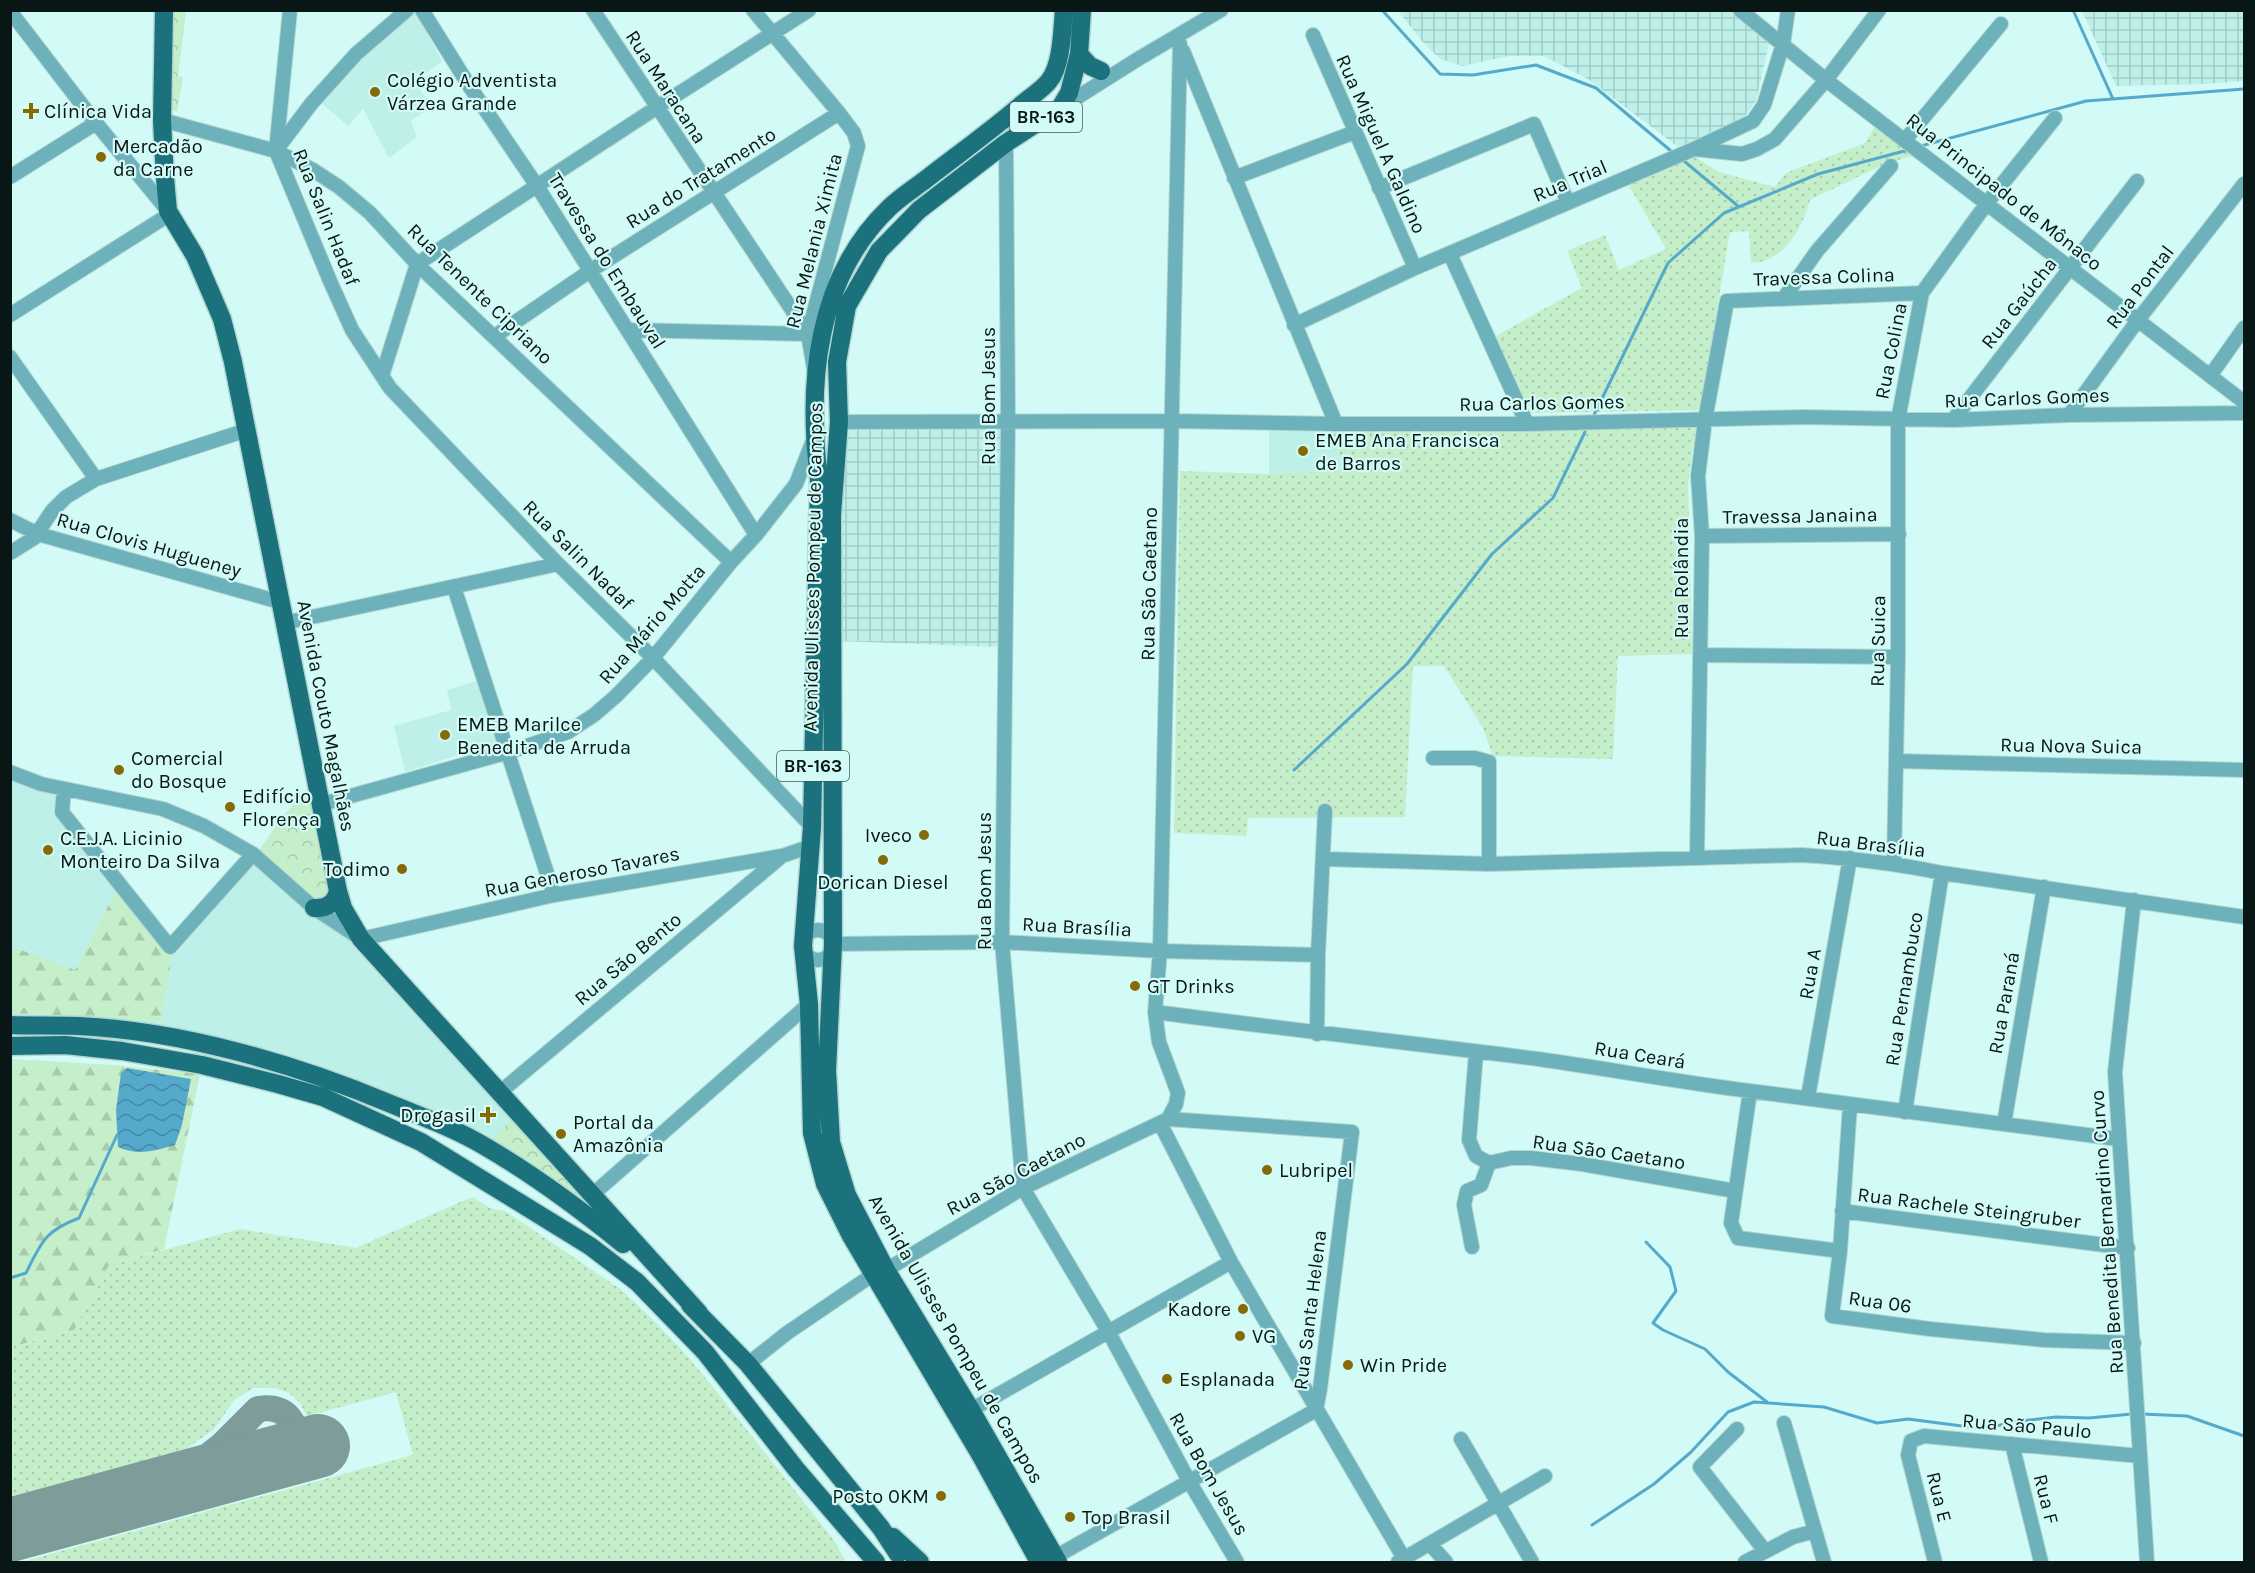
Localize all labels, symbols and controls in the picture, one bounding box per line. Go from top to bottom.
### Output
street label: Rua Maracana [621,26,711,148]
street label: Rua Miguel A Galdino [1331,51,1431,237]
place label: Colégio Adventista Várzea Grande [387,69,557,115]
marker: Colégio Adventista Várzea Grande [368,85,382,99]
place label: Clínica Vida [44,100,152,123]
marker: Clínica Vida [22,102,40,120]
road number: BR-163 [1010,102,1082,132]
street label: Rua Principado de Mônaco [1902,108,2106,276]
street label: Rua do Tratamento [622,123,780,233]
place label: Mercadão da Carne [113,135,203,181]
street label: Rua Salin Hadaf [288,145,364,289]
marker: Mercadão da Carne [94,150,108,164]
street label: Rua Melania Ximita [781,151,847,331]
street label: Rua Trial [1529,155,1611,207]
street label: Travessa do Embauval [543,169,671,353]
street label: Rua Tenente Cipriano [403,219,557,369]
street label: Rua Pontal [2101,241,2179,333]
street label: Rua Gaúcha [1976,253,2062,353]
street label: Travessa Colina [1753,263,1895,291]
street label: Rua Colina [1870,301,1912,401]
street label: Rua Bom Jesus [977,327,1000,465]
street label: Rua Carlos Gomes [1944,384,2110,412]
street label: Rua Carlos Gomes [1459,390,1625,416]
street label: Avenida Ulisses Pompeu de Campos [799,402,827,732]
place label: EMEB Ana Francisca de Barros [1315,429,1500,475]
marker: EMEB Ana Francisca de Barros [1296,444,1310,458]
street label: Rua Salin Nadaf [518,495,638,615]
street label: Travessa Janaina [1722,503,1878,529]
street label: Rua São Caetano [1136,507,1162,661]
street label: Rua Clovis Hugueney [54,508,244,582]
street label: Rua Rolândia [1670,518,1693,638]
street label: Rua Mário Motta [594,560,710,688]
street label: Rua Suica [1866,595,1890,687]
street label: Avenida Couto Magalhães [292,598,360,834]
place label: EMEB Marilce Benedita de Arruda [457,713,631,759]
marker: EMEB Marilce Benedita de Arruda [438,728,452,742]
street label: Rua Nova Suica [2000,733,2142,759]
place label: Comercial do Bosque [131,747,226,793]
road number: BR-163 [777,751,849,781]
marker: Comercial do Bosque [112,763,126,777]
place label: Edifício Florença [242,785,320,831]
marker: Edifício Florença [223,800,237,814]
street label: Rua Bom Jesus [973,812,996,950]
place label: Iveco [865,824,912,847]
street label: Rua Brasília [1815,826,1927,862]
place label: C.E.J.A. Licinio Monteiro Da Silva [60,827,220,873]
marker: Iveco [917,828,931,842]
street label: Rua Generoso Tavares [482,842,682,902]
marker: C.E.J.A. Licinio Monteiro Da Silva [41,843,55,857]
marker: Dorican Diesel [876,853,890,867]
place label: Todimo [323,858,390,881]
marker: Todimo [395,862,409,876]
place label: Dorican Diesel [817,871,949,894]
street label: Rua São Bento [570,908,686,1010]
street label: Rua Pernambuco [1880,910,1928,1068]
street label: Rua Brasília [1022,913,1132,941]
street label: Rua A [1794,947,1826,1001]
street label: Rua Paraná [1984,950,2024,1056]
place label: GT Drinks [1147,975,1235,998]
marker: GT Drinks [1128,979,1142,993]
street label: Rua Ceará [1593,1036,1687,1074]
street label: Rua Benedita Bernardino Curvo [2086,1089,2128,1375]
place label: Drogasil [400,1104,476,1127]
marker: Drogasil [481,1108,495,1122]
place label: Portal da Amazônia [573,1111,664,1157]
marker: Portal da Amazônia [554,1127,568,1141]
street label: Rua São Caetano [943,1128,1089,1220]
street label: Rua São Caetano [1531,1130,1687,1174]
place label: Lubripel [1279,1159,1353,1182]
marker: Lubripel [1260,1163,1274,1177]
street label: Rua Rachele Steingruber [1856,1183,2083,1233]
street label: Avenida Ulisses Pompeu de Campos [864,1190,1048,1488]
street label: Rua Santa Helena [1289,1229,1331,1391]
street label: Rua 06 [1847,1286,1913,1318]
place label: Kadore [1168,1298,1231,1321]
marker: Kadore [1236,1302,1250,1316]
place label: VG [1252,1325,1276,1348]
marker: VG [1233,1329,1247,1343]
place label: Win Pride [1360,1354,1447,1377]
marker: Win Pride [1341,1358,1355,1372]
place label: Esplanada [1179,1368,1275,1391]
marker: Esplanada [1160,1372,1174,1386]
street label: Rua Bom Jesus [1164,1408,1254,1540]
street label: Rua São Paulo [1961,1409,2093,1443]
street label: Rua E [1922,1469,1956,1525]
street label: Rua F [2029,1472,2063,1526]
place label: Posto 0KM [832,1485,929,1508]
marker: Posto 0KM [934,1489,948,1503]
place label: Top Brasil [1082,1506,1171,1529]
marker: Top Brasil [1063,1510,1077,1524]

